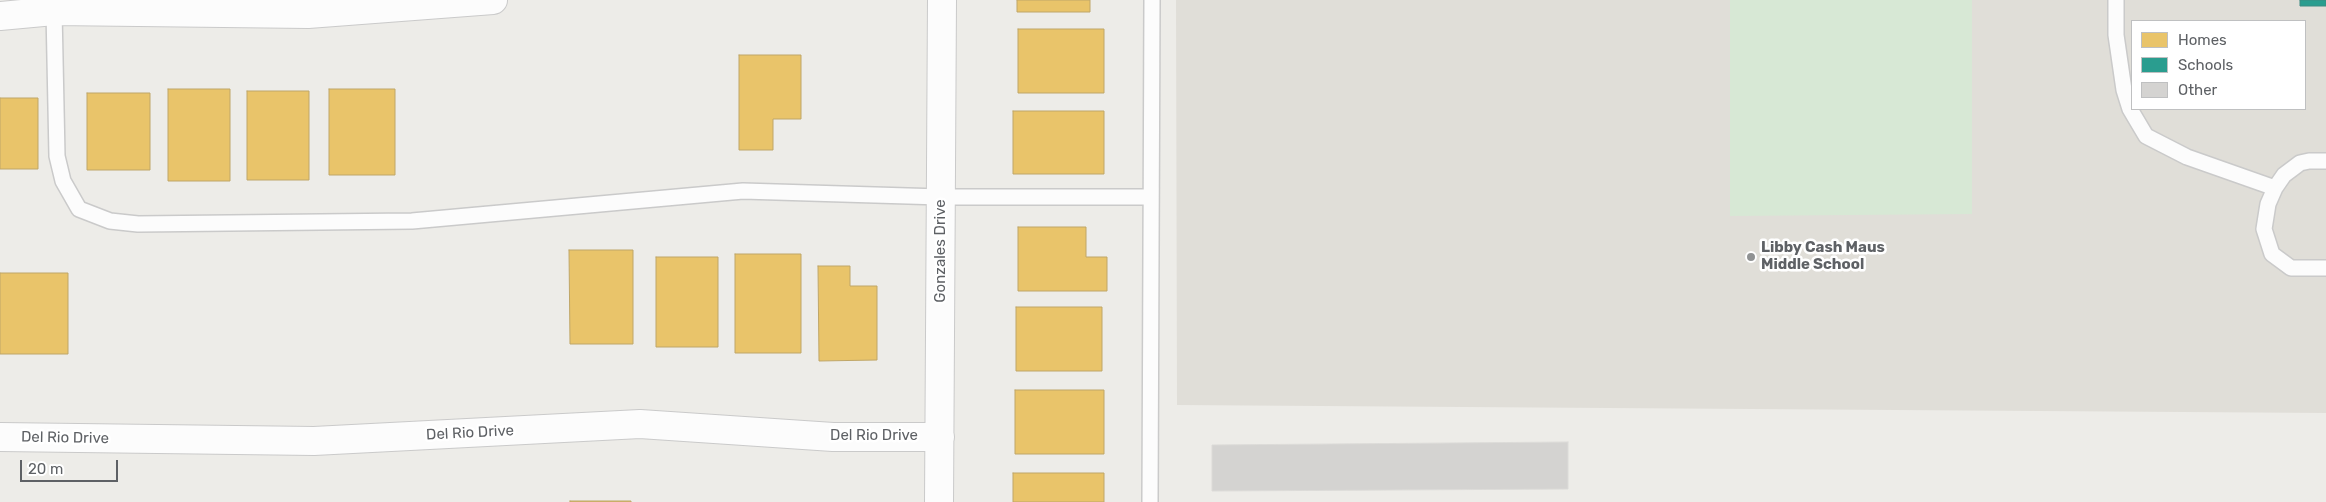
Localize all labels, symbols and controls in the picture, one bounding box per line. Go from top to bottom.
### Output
legend [2131,20,2306,110]
text: Homes [2178,31,2227,49]
text: Schools [2178,56,2233,74]
text: Other [2178,81,2217,99]
street label: Gonzales Drive [932,199,950,303]
place label: Libby Cash Maus Middle School [1761,239,1885,274]
marker: Libby Cash Maus Middle School [1745,251,1757,263]
street label: Del Rio Drive [426,422,514,444]
street label: Del Rio Drive [830,427,918,445]
street label: Del Rio Drive [21,428,109,448]
scale bar [22,450,120,482]
text: 20 m [28,460,63,478]

